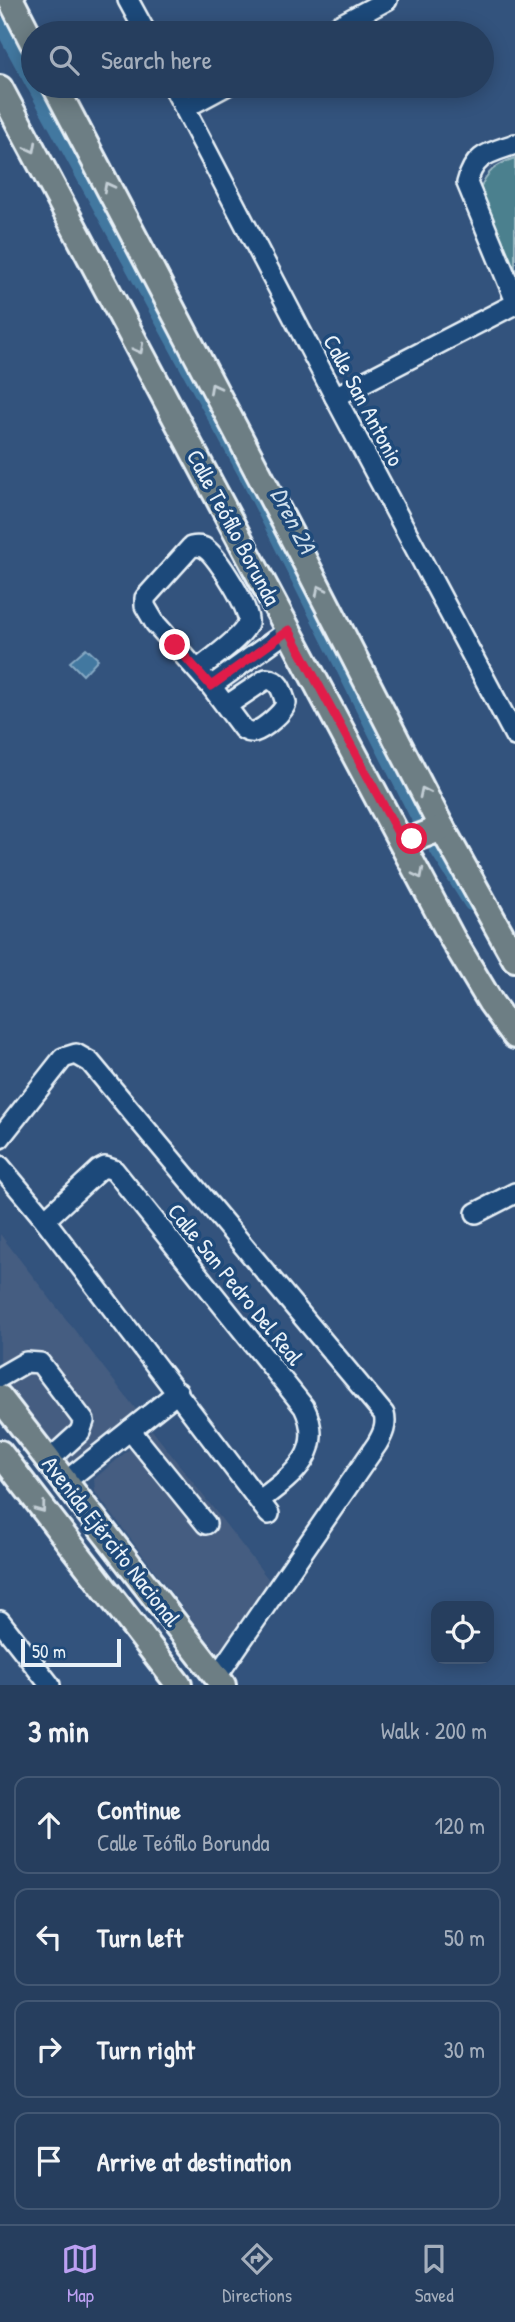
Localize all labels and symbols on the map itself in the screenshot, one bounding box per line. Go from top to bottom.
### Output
one-way arrow [24,141,37,153]
one-way arrow [102,182,116,194]
street label: Calle San Antonio [316,329,412,471]
one-way arrow [131,342,144,354]
one-way arrow [209,383,222,395]
street label: Calle Teófilo Borunda [180,444,288,610]
water label: Dren 2A [264,482,325,559]
one-way arrow [315,584,328,597]
route end [159,629,190,660]
one-way arrow [419,787,433,799]
route start [396,823,427,854]
one-way arrow [411,867,424,879]
street label: Calle San Pedro Del Real [161,1197,312,1372]
street label: Avenida Ejército Nacional [36,1449,189,1633]
one-way arrow [33,1500,46,1512]
scale bar [21,1636,121,1668]

